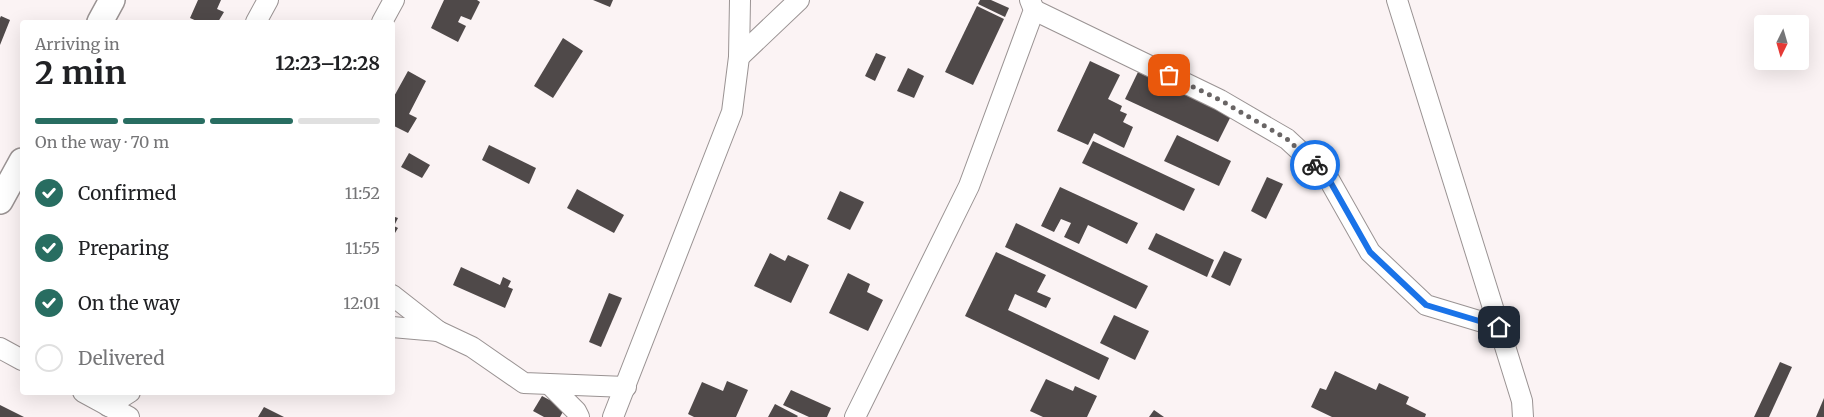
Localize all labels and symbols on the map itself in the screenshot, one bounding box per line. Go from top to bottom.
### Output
north arrow [1754,15,1809,70]
pin [1148,54,1190,96]
courier [1290,140,1340,190]
pin [1478,306,1520,348]

